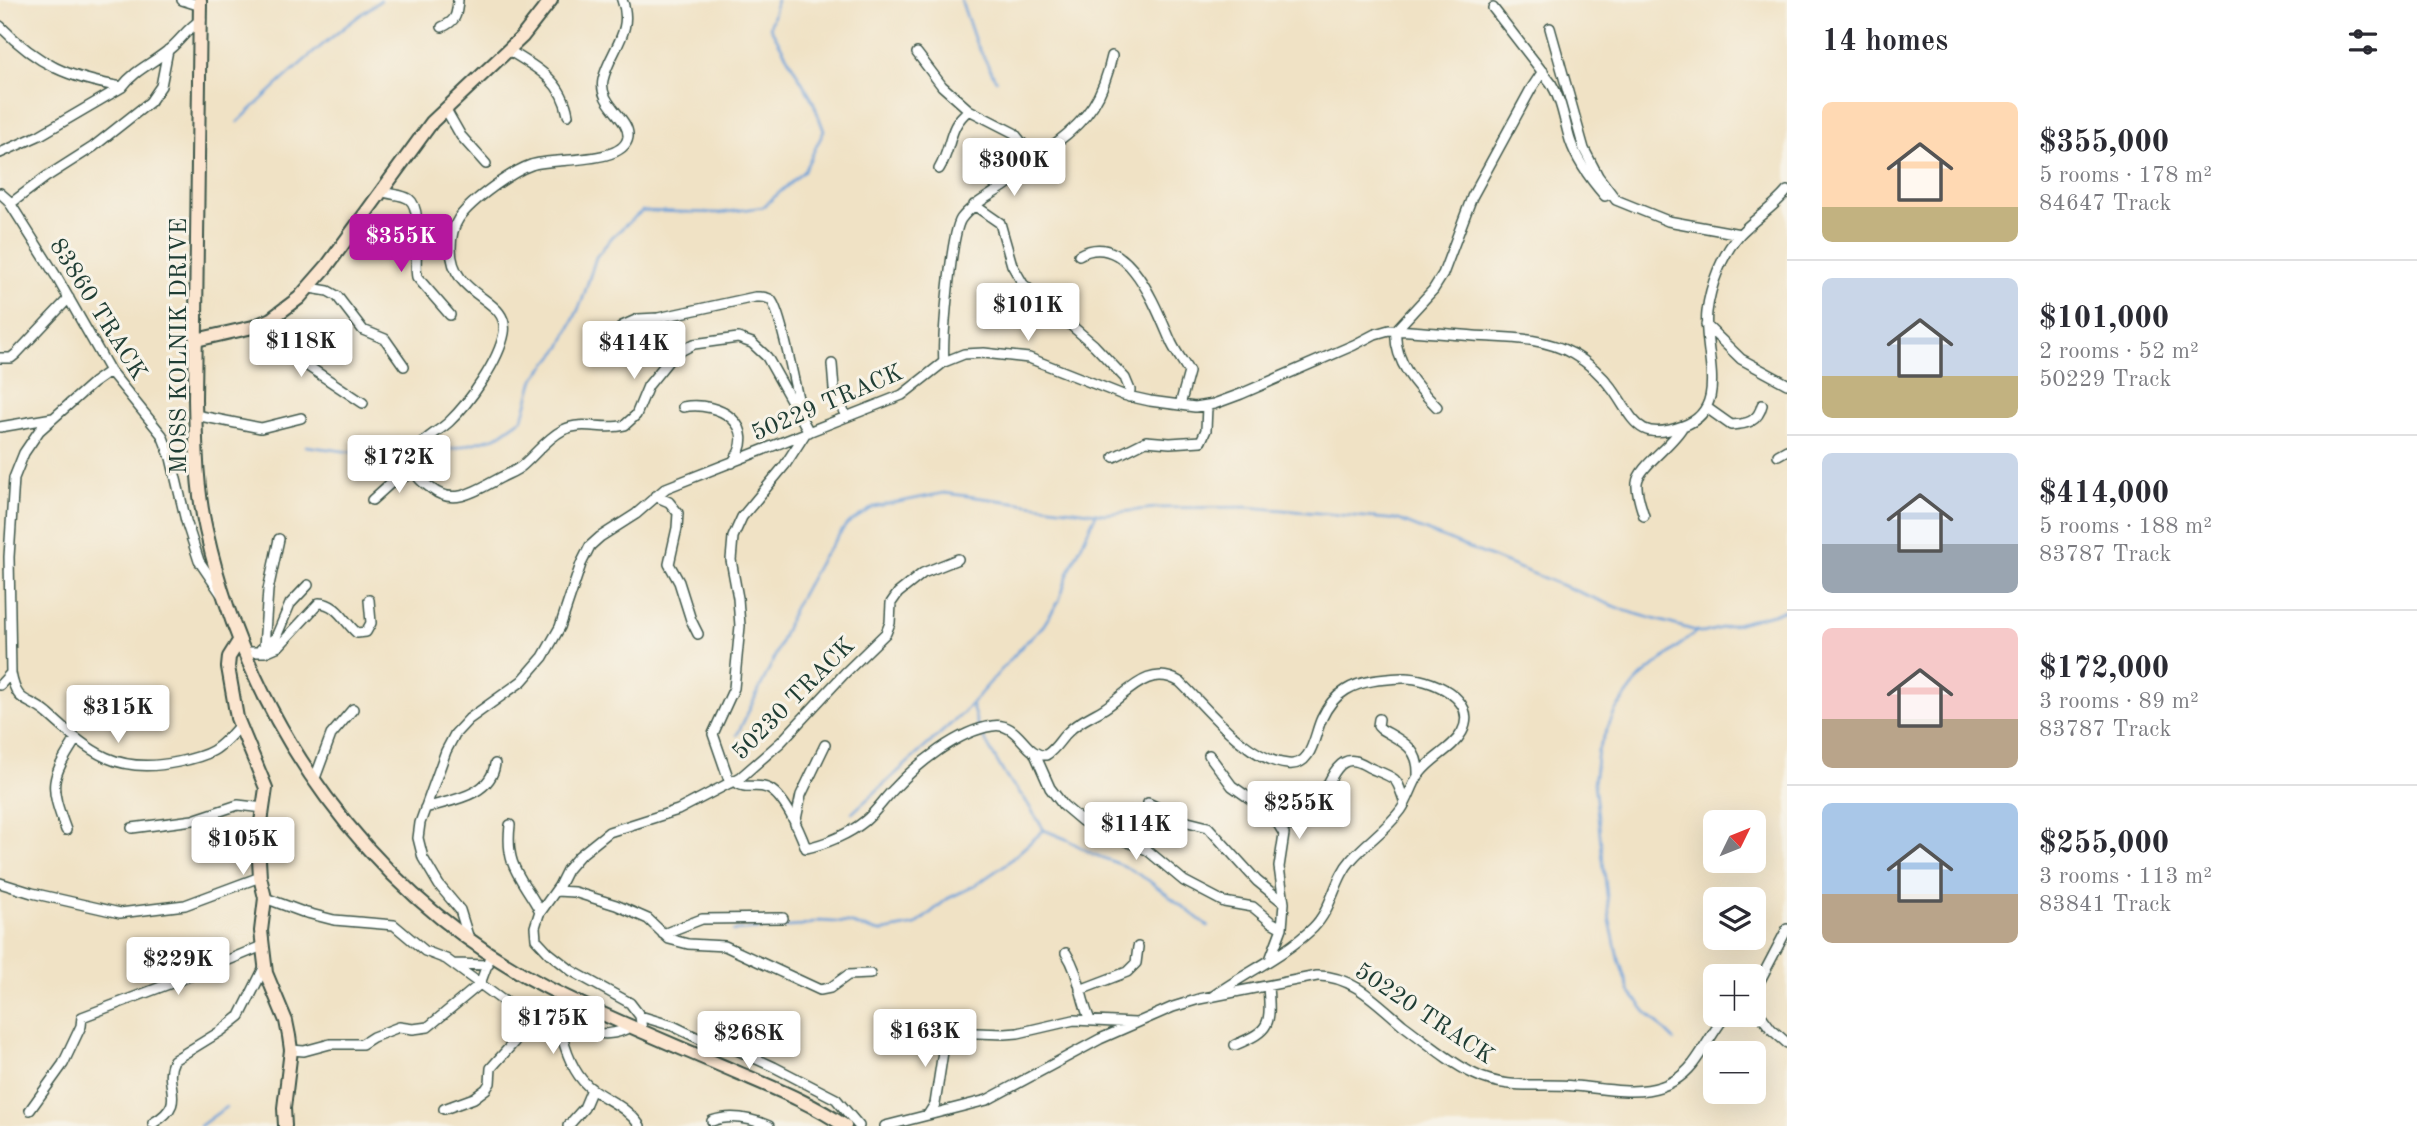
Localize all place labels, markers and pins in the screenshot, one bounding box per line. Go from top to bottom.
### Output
pin: $300K [965,138,1063,198]
pin: $355K [352,215,450,274]
pin: $101K [979,284,1077,343]
pin: $118K [252,320,350,379]
pin: $414K [585,322,683,381]
pin: $172K [350,435,448,495]
pin: $315K [69,686,167,745]
pin: $255K [1250,782,1348,841]
pin: $114K [1087,802,1185,862]
pin: $105K [194,818,292,877]
pin: $229K [129,937,227,997]
pin: $175K [504,996,602,1056]
pin: $163K [876,1010,974,1069]
pin: $268K [700,1012,798,1071]

